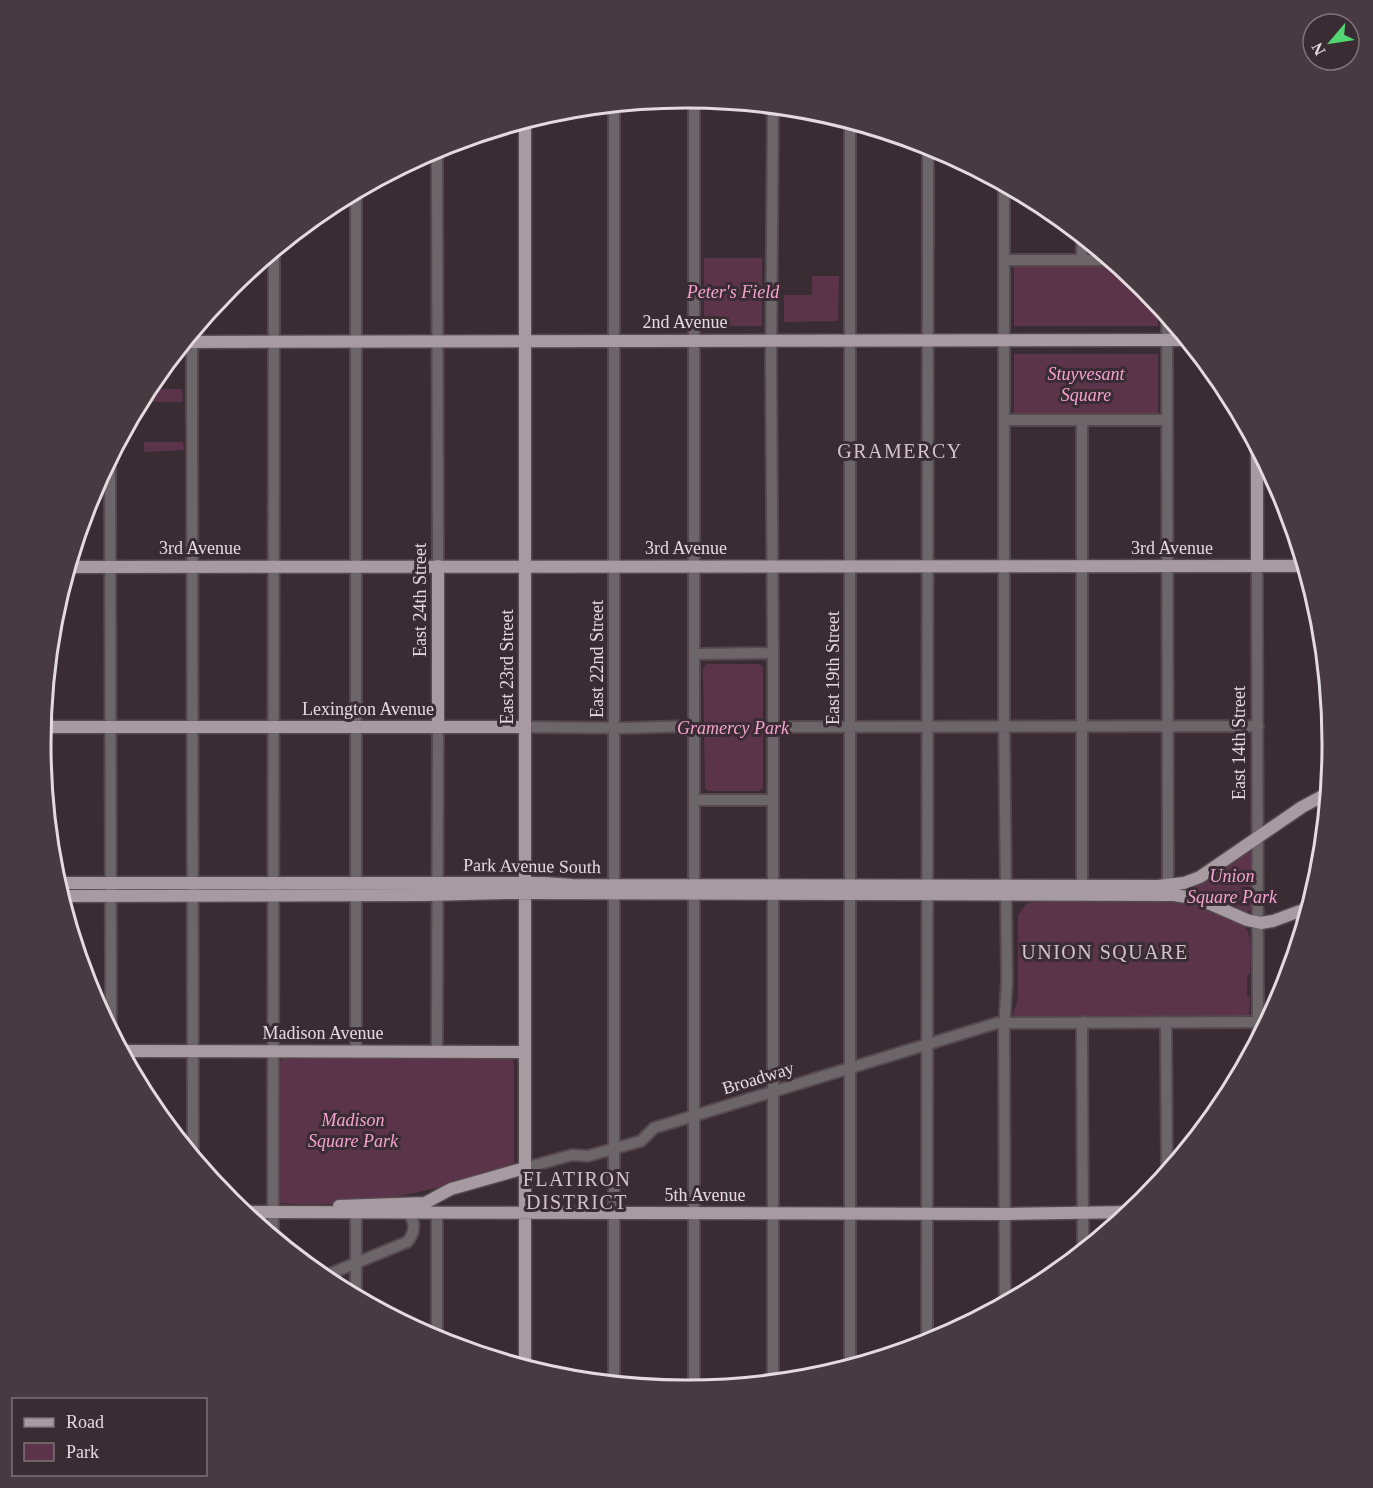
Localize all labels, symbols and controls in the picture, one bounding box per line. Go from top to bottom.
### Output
north arrow [1301,12,1361,72]
text: N [1308,39,1329,58]
park label: Peter's Field [686,282,780,302]
street label: 2nd Avenue [642,312,728,332]
park label: Stuyvesant Square [1048,364,1125,405]
district label: GRAMERCY [837,440,963,462]
street label: 3rd Avenue [159,538,241,558]
street label: 3rd Avenue [645,538,727,558]
street label: 3rd Avenue [1131,538,1213,558]
street label: East 24th Street [410,543,430,657]
street label: East 22nd Street [587,600,607,718]
street label: East 23rd Street [497,610,517,724]
street label: East 19th Street [823,611,843,725]
street label: East 14th Street [1229,686,1249,800]
street label: Lexington Avenue [302,699,434,719]
park label: Gramercy Park [677,718,790,738]
street label: Park Avenue South [463,855,601,877]
park label: Union Square Park [1187,866,1278,907]
district label: UNION SQUARE [1021,941,1189,963]
street label: Madison Avenue [262,1023,384,1043]
street label: Broadway [720,1058,796,1098]
park label: Madison Square Park [308,1110,399,1151]
district label: FLATIRON DISTRICT [523,1168,631,1213]
street label: 5th Avenue [664,1185,746,1205]
legend [12,1398,207,1476]
text: Road [66,1412,104,1432]
text: Park [66,1442,99,1462]

